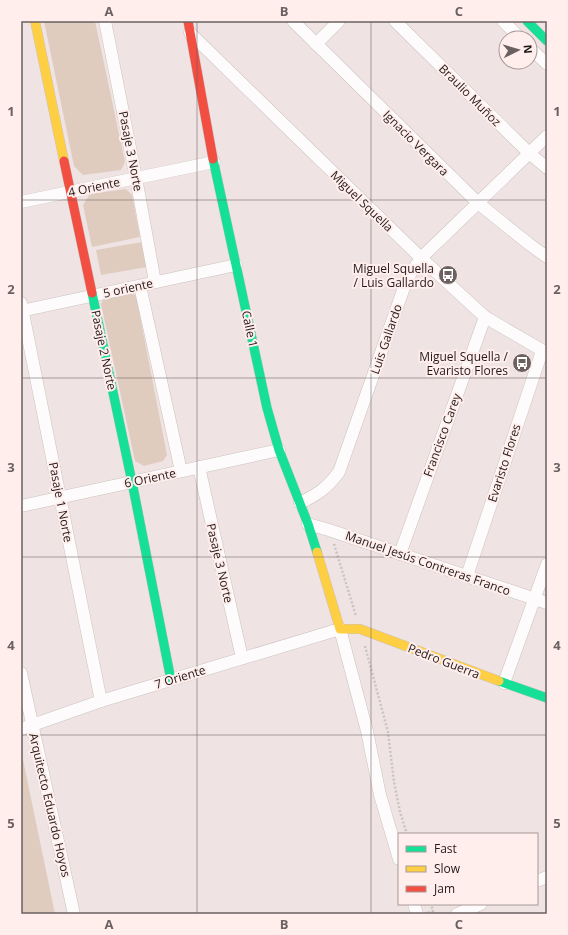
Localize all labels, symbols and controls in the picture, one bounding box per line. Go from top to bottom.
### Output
text: A [105,2,114,20]
text: B [280,2,289,20]
text: C [455,2,463,20]
north arrow [498,30,538,70]
text: N [521,44,536,54]
street label: Braulio Muñoz [435,60,505,130]
text: 1 [7,102,15,120]
text: 1 [553,102,561,120]
street label: Ignacio Vergara [379,106,453,180]
street label: Pasaje 3 Norte [115,109,147,193]
street label: Miguel Squella [327,167,397,235]
street label: 4 Oriente [67,173,122,201]
place label: Miguel Squella / Luis Gallardo [353,260,434,291]
bus stop icon: Miguel Squella / Luis Gallardo [437,264,459,286]
street label: 5 oriente [102,274,155,302]
text: 2 [7,280,15,298]
text: 2 [553,280,561,298]
street label: Luis Gallardo [366,302,406,376]
street label: Pasaje 2 Norte [87,308,121,392]
street label: Calle 1 [238,309,262,349]
place label: Miguel Squella / Evaristo Flores [419,348,509,379]
bus stop icon: Miguel Squella / Evaristo Flores [511,352,533,374]
street label: Francisco Carey [419,390,465,479]
street label: Evaristo Flores [483,421,525,504]
text: 3 [7,458,15,476]
text: 3 [553,458,561,476]
street label: Pasaje 1 Norte [45,460,77,544]
street label: 6 Oriente [123,464,178,492]
street label: Pasaje 3 Norte [203,521,237,605]
street label: Manuel Jesús Contreras Franco [343,527,513,599]
text: 4 [7,636,15,654]
text: 4 [553,636,561,654]
street label: Pedro Guerra [406,639,482,683]
street label: 7 Oriente [152,661,208,693]
street label: Arquitecto Eduardo Hoyos [25,731,75,879]
text: 5 [7,814,15,832]
text: 5 [553,814,561,832]
legend [398,833,538,905]
text: Fast [434,840,457,857]
text: Slow [434,860,461,877]
text: Jam [433,880,455,897]
text: A [105,915,114,933]
text: B [280,915,289,933]
text: C [455,915,463,933]

